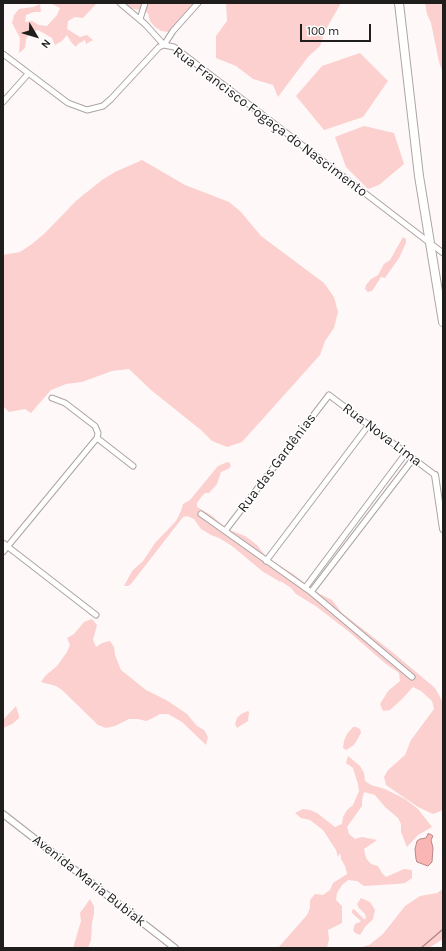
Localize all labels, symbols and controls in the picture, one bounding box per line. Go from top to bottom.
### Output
north arrow [16,16,56,56]
scale bar [302,16,373,42]
text: 100 m [307,24,339,38]
text: N [38,37,53,51]
street label: Rua Francisco Fogaça do Nascimento [170,43,370,201]
street label: Rua Nova Lima [339,400,425,470]
street label: Rua das Gardênias [234,410,320,516]
street label: Avenida Maria Bubiak [29,832,149,930]

